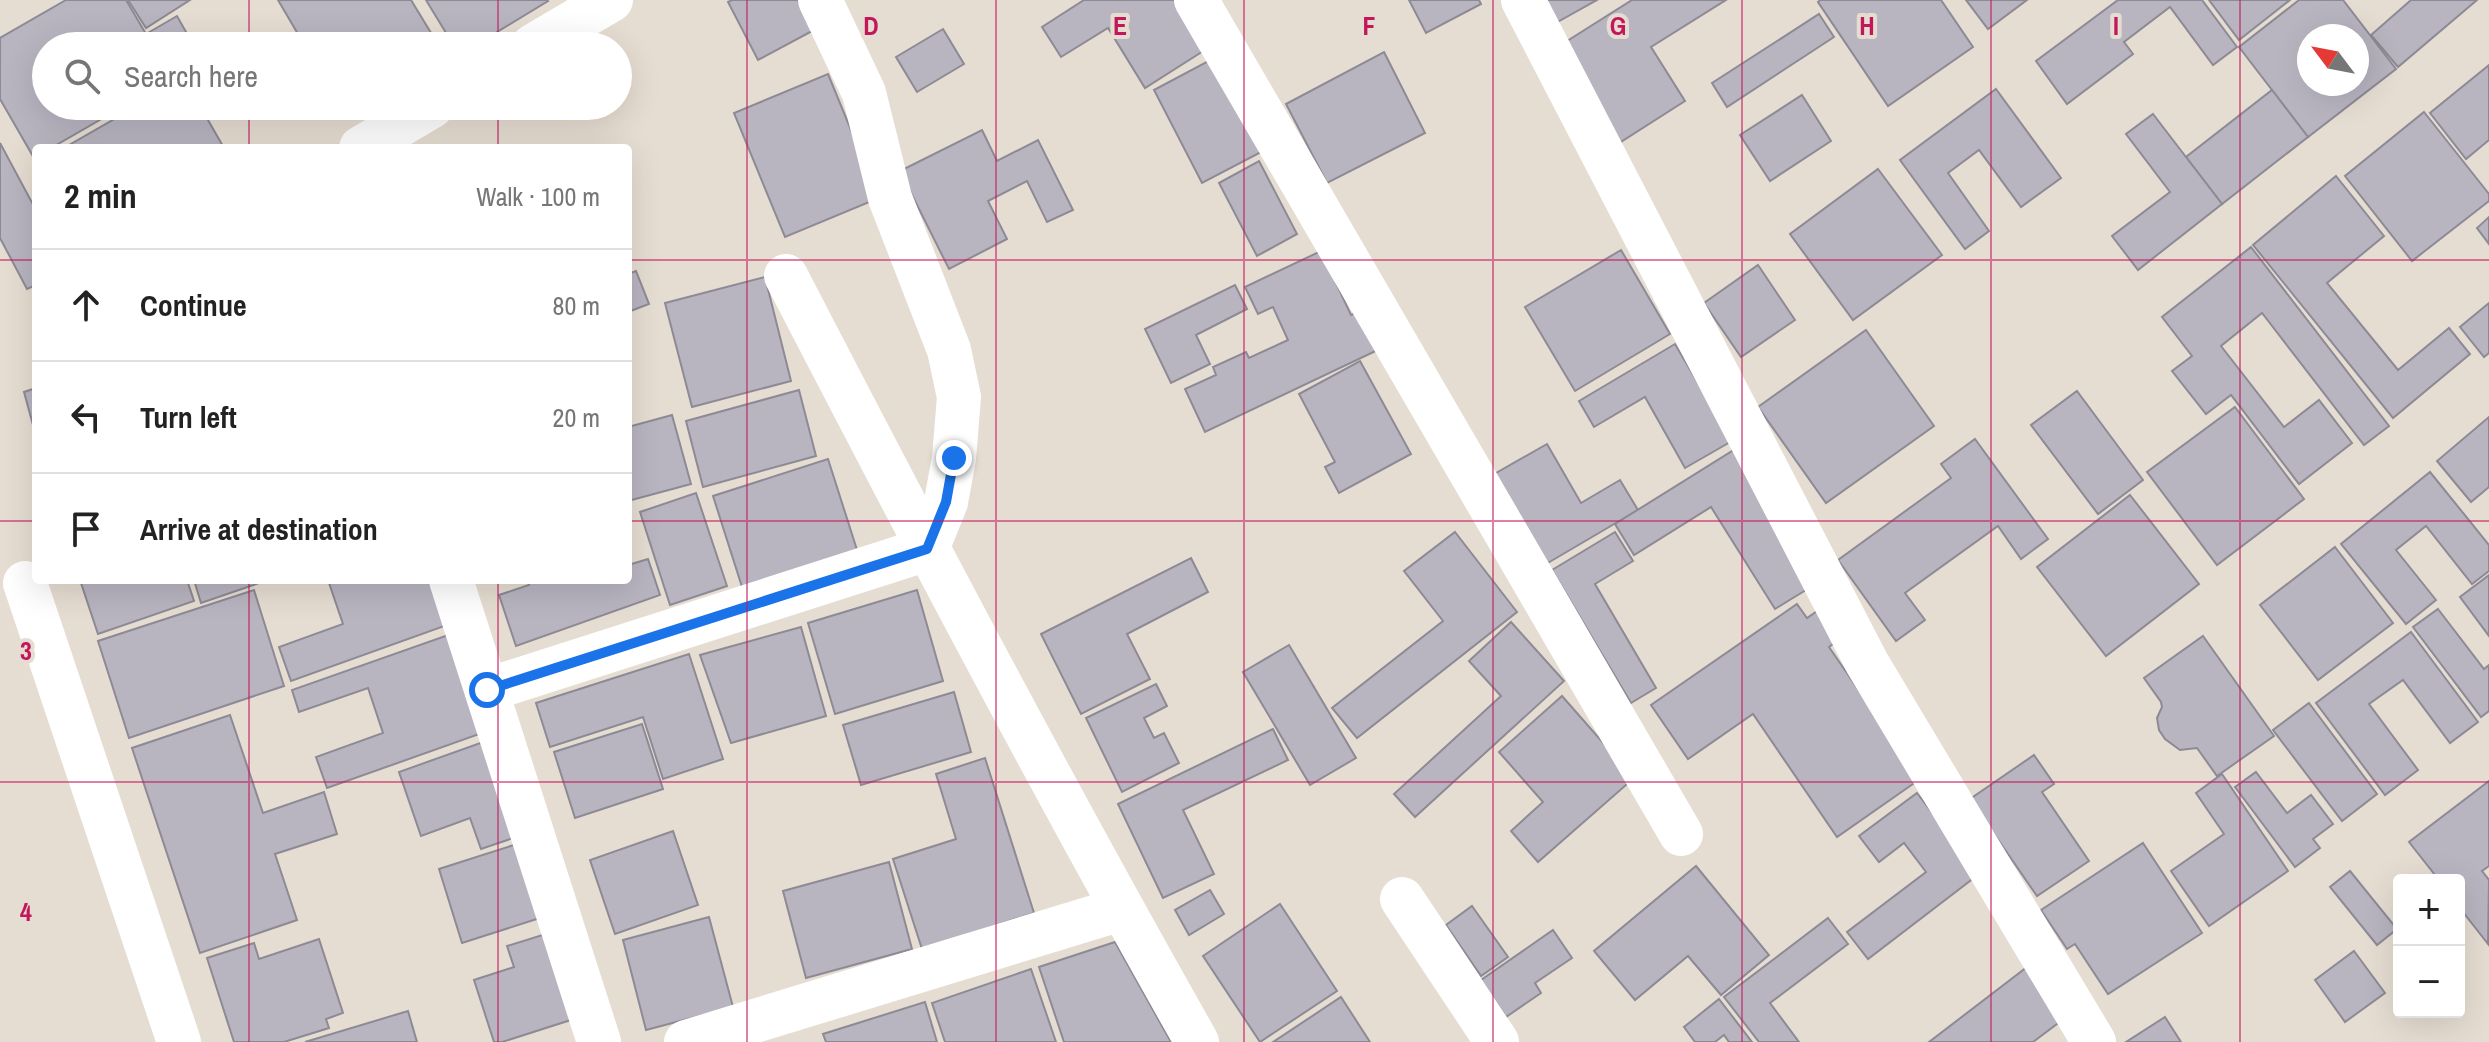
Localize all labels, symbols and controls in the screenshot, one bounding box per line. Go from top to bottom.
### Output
text: D [863,8,879,43]
text: E [1113,8,1127,43]
text: F [1362,8,1376,43]
text: G [1610,8,1626,43]
text: H [1859,8,1875,43]
text: I [2113,8,2119,43]
north arrow [2297,24,2369,96]
search box [32,32,632,120]
icon: search [60,54,104,98]
text: Search here [124,56,258,96]
text: 2 min [64,173,137,219]
text: Walk · 100 m [476,179,600,214]
icon: ahead [64,283,108,327]
text: Continue [140,285,247,325]
text: 80 m [553,288,600,323]
icon: left [64,395,108,439]
text: Turn left [140,397,237,437]
text: 20 m [553,400,600,435]
route end [936,440,972,476]
icon: arrive [64,507,108,551]
text: Arrive at destination [140,509,378,549]
text: 3 [20,633,32,668]
route start [469,672,505,708]
map controls [2393,874,2465,1018]
button: + [2393,874,2465,946]
text: 4 [20,894,32,929]
button: − [2393,946,2465,1018]

